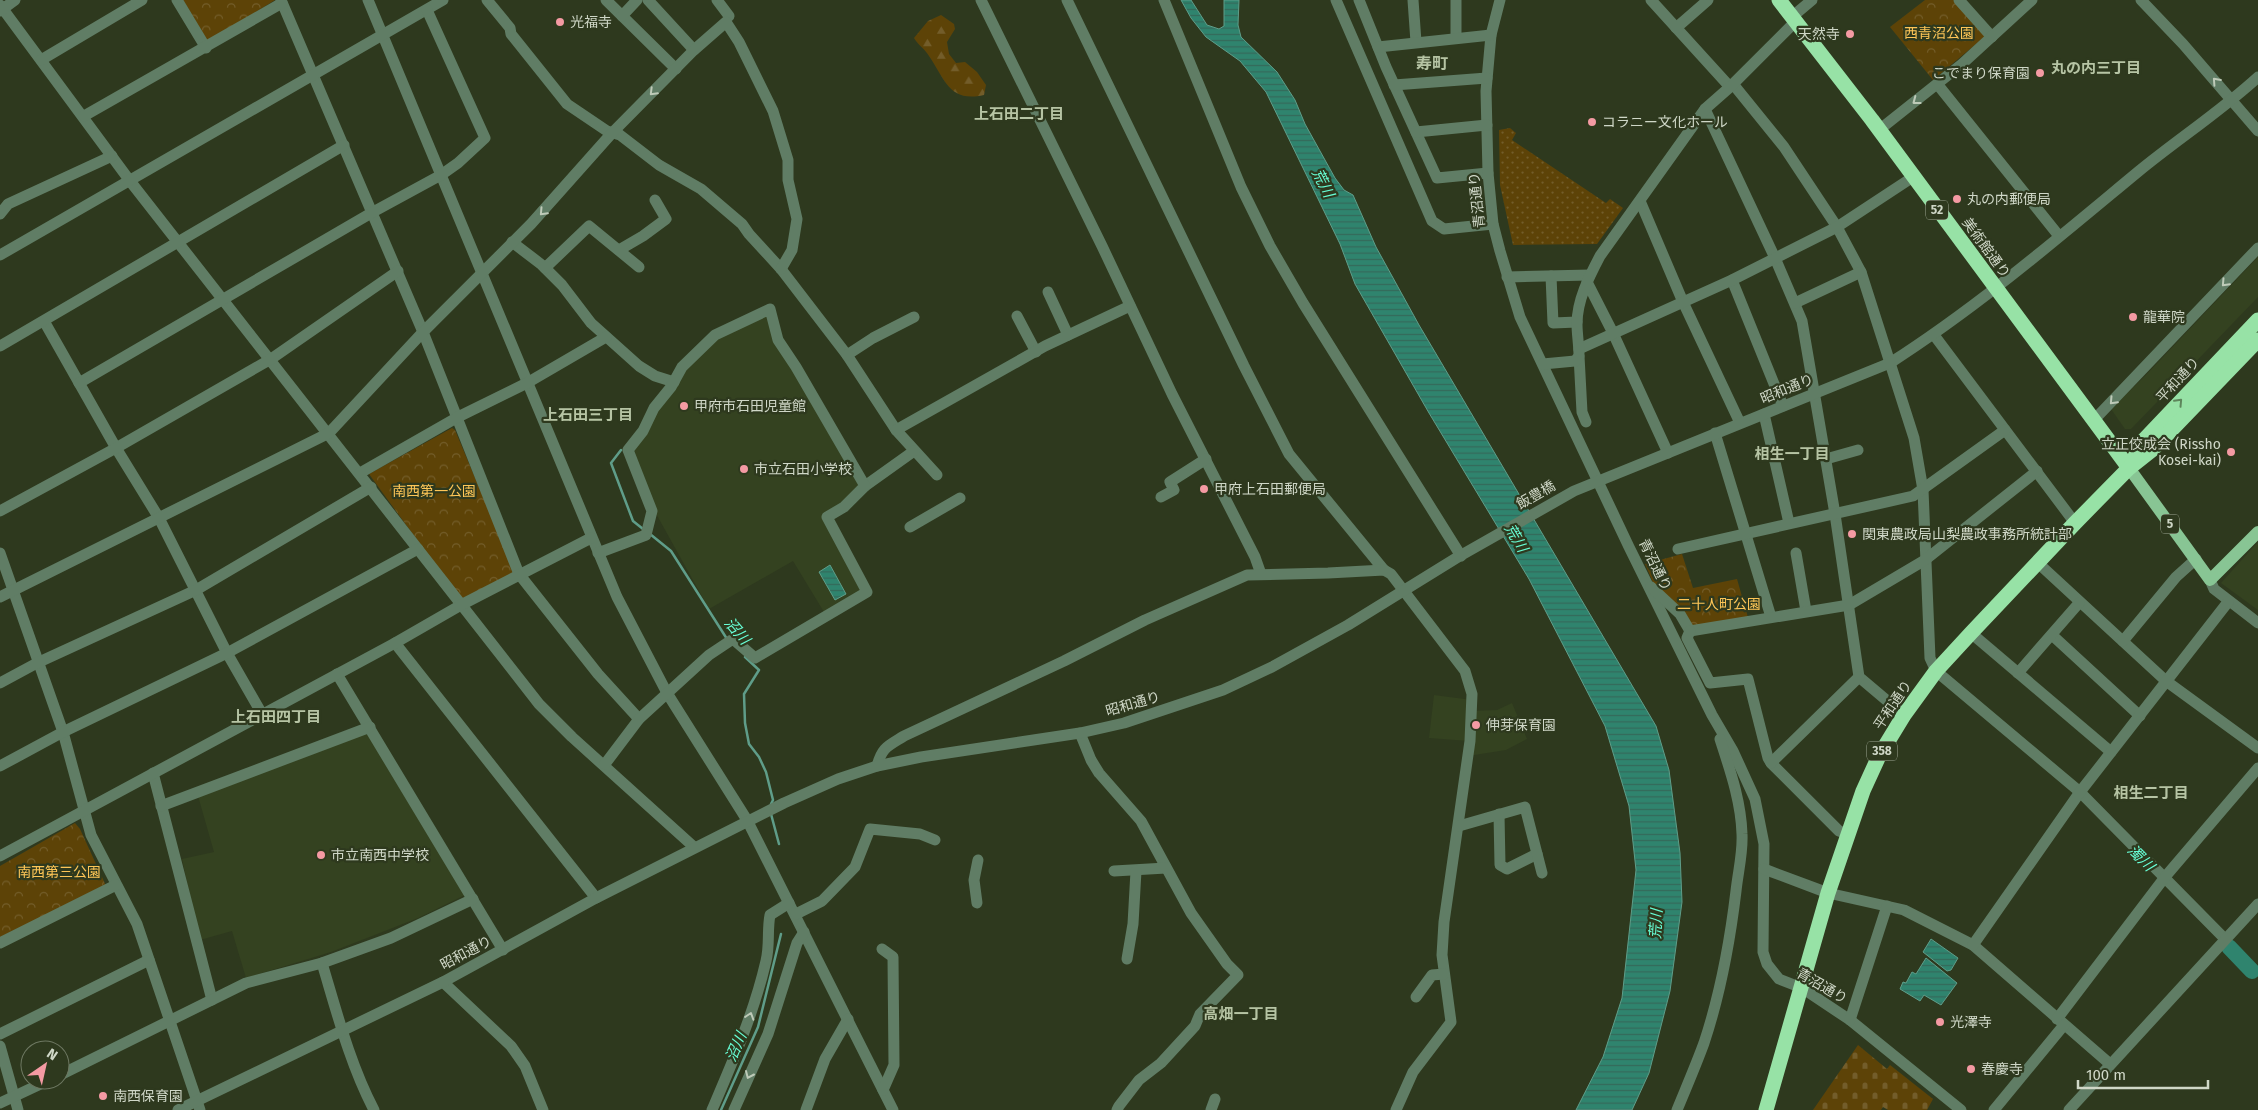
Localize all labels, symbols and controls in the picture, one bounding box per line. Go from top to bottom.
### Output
place label: 光福寺 [570,14,612,31]
marker: 光福寺 [554,16,566,28]
park label: 西青沼公園 [1904,25,1974,42]
place label: 天然寺 [1798,26,1840,43]
marker: 天然寺 [1844,28,1856,40]
district label: 寿町 [1416,54,1448,73]
district label: 丸の内三丁目 [2051,59,2141,77]
place label: こでまり保育園 [1932,65,2030,82]
marker: こでまり保育園 [2034,67,2046,79]
one-way arrow [2213,78,2221,87]
one-way arrow [650,86,659,95]
one-way arrow [1913,96,1922,104]
district label: 上石田二丁目 [974,105,1064,123]
place label: コラニー文化ホール [1602,114,1728,131]
marker: コラニー文化ホール [1586,116,1598,128]
water label: 荒川 [1308,166,1339,202]
street label: 青沼通り [1466,171,1488,229]
place label: 丸の内郵便局 [1967,191,2051,208]
marker: 丸の内郵便局 [1951,193,1963,205]
road number: 52 [1926,200,1948,220]
one-way arrow [540,206,549,215]
street label: 美術館通り [1959,215,2013,281]
one-way arrow [2222,278,2231,287]
place label: 龍華院 [2143,309,2185,326]
marker: 龍華院 [2127,311,2139,323]
street label: 平和通り [2153,354,2203,406]
street label: 昭和通り [1758,371,1816,407]
one-way arrow [2110,396,2119,405]
place label: 甲府市石田児童館 [694,398,806,415]
one-way arrow [2173,398,2182,407]
marker: 甲府市石田児童館 [678,400,690,412]
district label: 上石田三丁目 [543,406,633,424]
place label: 立正佼成会 (Rissho Kosei-kai) [2101,436,2221,469]
district label: 相生一丁目 [1754,445,1830,463]
marker: 立正佼成会 (Rissho Kosei-kai) [2225,446,2237,458]
place label: 市立石田小学校 [754,461,852,478]
marker: 市立石田小学校 [738,463,750,475]
street label: 飯豊橋 [1514,477,1558,513]
place label: 甲府上石田郵便局 [1214,481,1326,498]
park label: 南西第一公園 [392,483,476,500]
marker: 甲府上石田郵便局 [1198,483,1210,495]
road number: 5 [2161,514,2179,534]
water label: 荒川 [1501,521,1532,557]
place label: 関東農政局山梨農政事務所統計部 [1862,526,2072,543]
marker: 関東農政局山梨農政事務所統計部 [1846,528,1858,540]
street label: 青沼通り [1635,536,1675,594]
park label: 二十人町公園 [1677,596,1761,613]
water label: 沼川 [720,614,755,650]
street label: 平和通り [1870,677,1916,733]
street label: 昭和通り [1104,688,1162,720]
district label: 上石田四丁目 [231,708,321,726]
place label: 伸芽保育園 [1486,717,1556,734]
marker: 伸芽保育園 [1470,719,1482,731]
road number: 358 [1867,741,1897,760]
district label: 相生二丁目 [2113,784,2189,802]
water label: 濁川 [2124,841,2159,876]
place label: 市立南西中学校 [331,847,429,864]
marker: 市立南西中学校 [315,849,327,861]
park label: 南西第三公園 [17,864,101,881]
water label: 荒川 [1646,907,1666,939]
street label: 昭和通り [437,932,495,974]
street label: 青沼通り [1794,965,1850,1007]
district label: 高畑一丁目 [1203,1005,1279,1023]
one-way arrow [745,1013,755,1021]
place label: 光澤寺 [1950,1014,1992,1031]
marker: 光澤寺 [1934,1016,1946,1028]
water label: 沼川 [722,1028,751,1064]
north arrow [20,1040,70,1090]
text: N [43,1045,61,1064]
scale bar [2078,1058,2208,1090]
place label: 春慶寺 [1981,1061,2023,1078]
marker: 春慶寺 [1965,1063,1977,1075]
text: 100 m [2086,1066,2126,1084]
one-way arrow [745,1070,756,1079]
place label: 南西保育園 [113,1088,183,1105]
marker: 南西保育園 [97,1090,109,1102]

